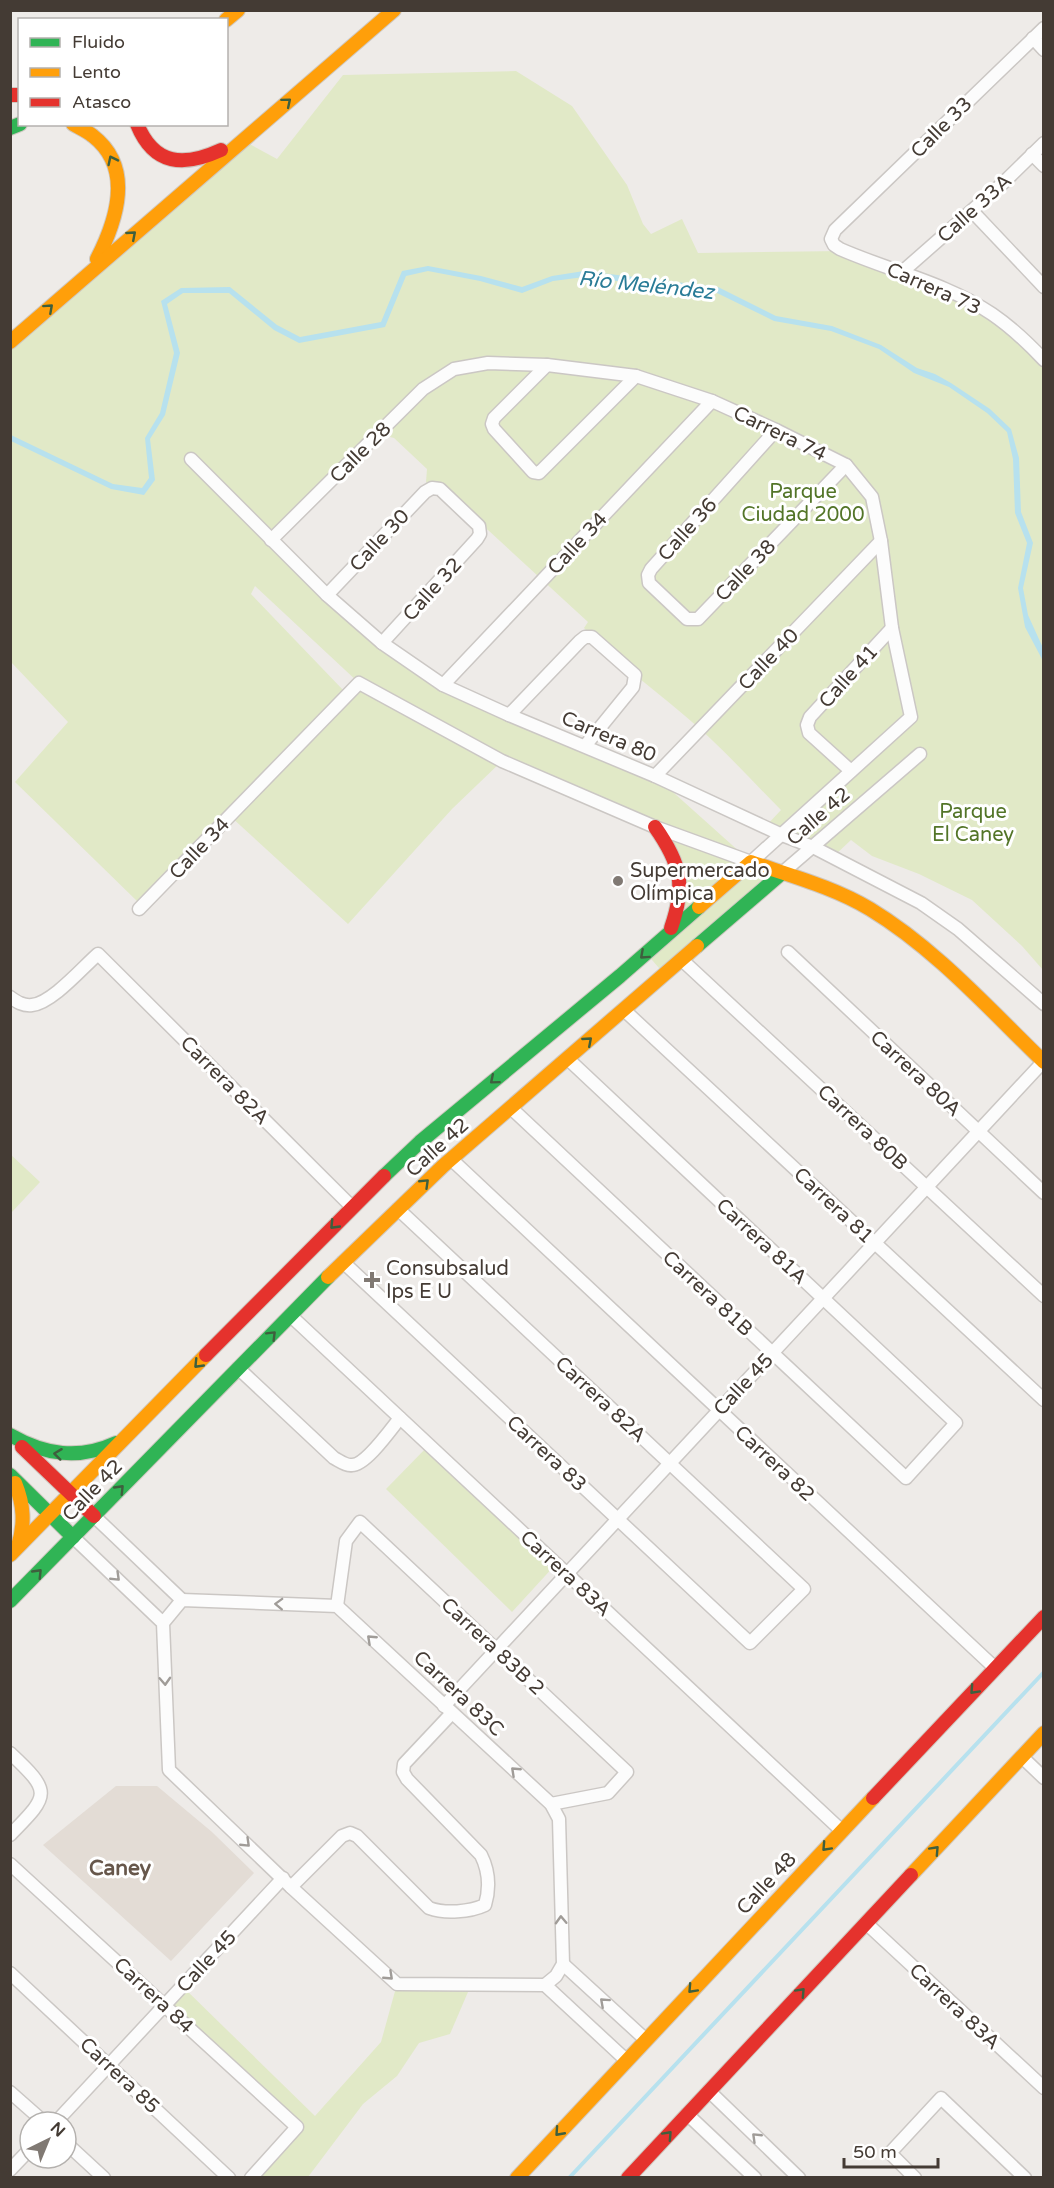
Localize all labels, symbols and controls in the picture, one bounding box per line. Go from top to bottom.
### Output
legend [18,18,228,126]
text: Fluido [72,31,125,53]
text: Lento [72,61,121,83]
text: Atasco [72,91,131,113]
street label: Calle 33 [906,92,977,163]
one-way arrow [280,98,291,109]
one-way arrow [107,156,119,167]
street label: Calle 33A [933,169,1017,248]
one-way arrow [125,231,136,242]
street label: Carrera 73 [883,257,984,320]
water label: Río Meléndez [577,266,716,305]
one-way arrow [43,304,53,315]
street label: Carrera 74 [729,401,830,467]
street label: Calle 28 [325,417,396,488]
park label: Parque Ciudad 2000 [742,480,864,527]
street label: Calle 36 [653,493,722,566]
street label: Calle 30 [345,504,415,577]
street label: Calle 34 [543,507,613,580]
street label: Calle 38 [710,535,781,607]
street label: Calle 32 [398,553,467,626]
street label: Calle 40 [733,624,804,696]
street label: Calle 41 [814,640,883,713]
street label: Carrera 80 [558,706,660,768]
street label: Calle 42 [782,783,855,851]
park label: Parque El Caney [932,800,1014,847]
street label: Calle 34 [164,813,235,885]
place label: Supermercado Olímpica [630,859,770,906]
marker: Supermercado Olímpica [611,874,625,888]
one-way arrow [640,948,650,959]
street label: Carrera 80A [865,1026,966,1122]
street label: Carrera 82A [175,1031,274,1130]
one-way arrow [581,1037,592,1048]
one-way arrow [490,1073,501,1084]
street label: Carrera 80B [812,1080,912,1176]
street label: Calle 42 [401,1113,474,1182]
street label: Carrera 81 [788,1163,878,1249]
one-way arrow [419,1179,429,1190]
street label: Carrera 81A [711,1194,812,1290]
one-way arrow [330,1219,341,1229]
street label: Carrera 81B [657,1246,757,1342]
place label: Consubsalud Ips E U [386,1257,509,1304]
marker: Consubsalud Ips E U [363,1271,381,1289]
one-way arrow [265,1331,275,1342]
street label: Calle 45 [709,1348,779,1421]
street label: Carrera 82A [550,1352,651,1448]
one-way arrow [194,1357,205,1368]
street label: Carrera 83 [501,1411,591,1497]
street label: Carrera 82 [729,1421,819,1507]
one-way arrow [54,1448,63,1461]
street label: Calle 42 [57,1455,128,1527]
one-way arrow [113,1485,124,1496]
street label: Carrera 83A [515,1526,616,1622]
one-way arrow [30,1570,41,1581]
one-way arrow [108,1570,119,1581]
street label: Carrera 83B 2 [436,1593,549,1701]
one-way arrow [274,1597,283,1610]
one-way arrow [368,1635,378,1646]
street label: Carrera 83C [408,1646,508,1742]
one-way arrow [159,1677,172,1686]
one-way arrow [971,1683,982,1694]
one-way arrow [511,1767,522,1778]
one-way arrow [239,1836,250,1847]
one-way arrow [823,1840,834,1851]
one-way arrow [927,1846,938,1857]
street label: Calle 48 [732,1847,802,1920]
district label: Caney [89,1856,152,1881]
one-way arrow [554,1915,567,1924]
street label: Calle 45 [172,1925,242,1998]
street label: Carrera 84 [108,1953,198,2039]
street label: Carrera 83A [904,1959,1005,2055]
one-way arrow [382,1969,392,1980]
one-way arrow [689,1982,700,1993]
one-way arrow [794,1989,805,1999]
one-way arrow [600,1998,611,2009]
street label: Carrera 85 [74,2033,164,2119]
north arrow [18,2110,78,2170]
text: N [46,2118,69,2141]
one-way arrow [556,2125,567,2136]
one-way arrow [661,2131,672,2141]
scale bar [844,2131,938,2169]
one-way arrow [753,2133,763,2144]
text: 50 m [853,2141,897,2163]

